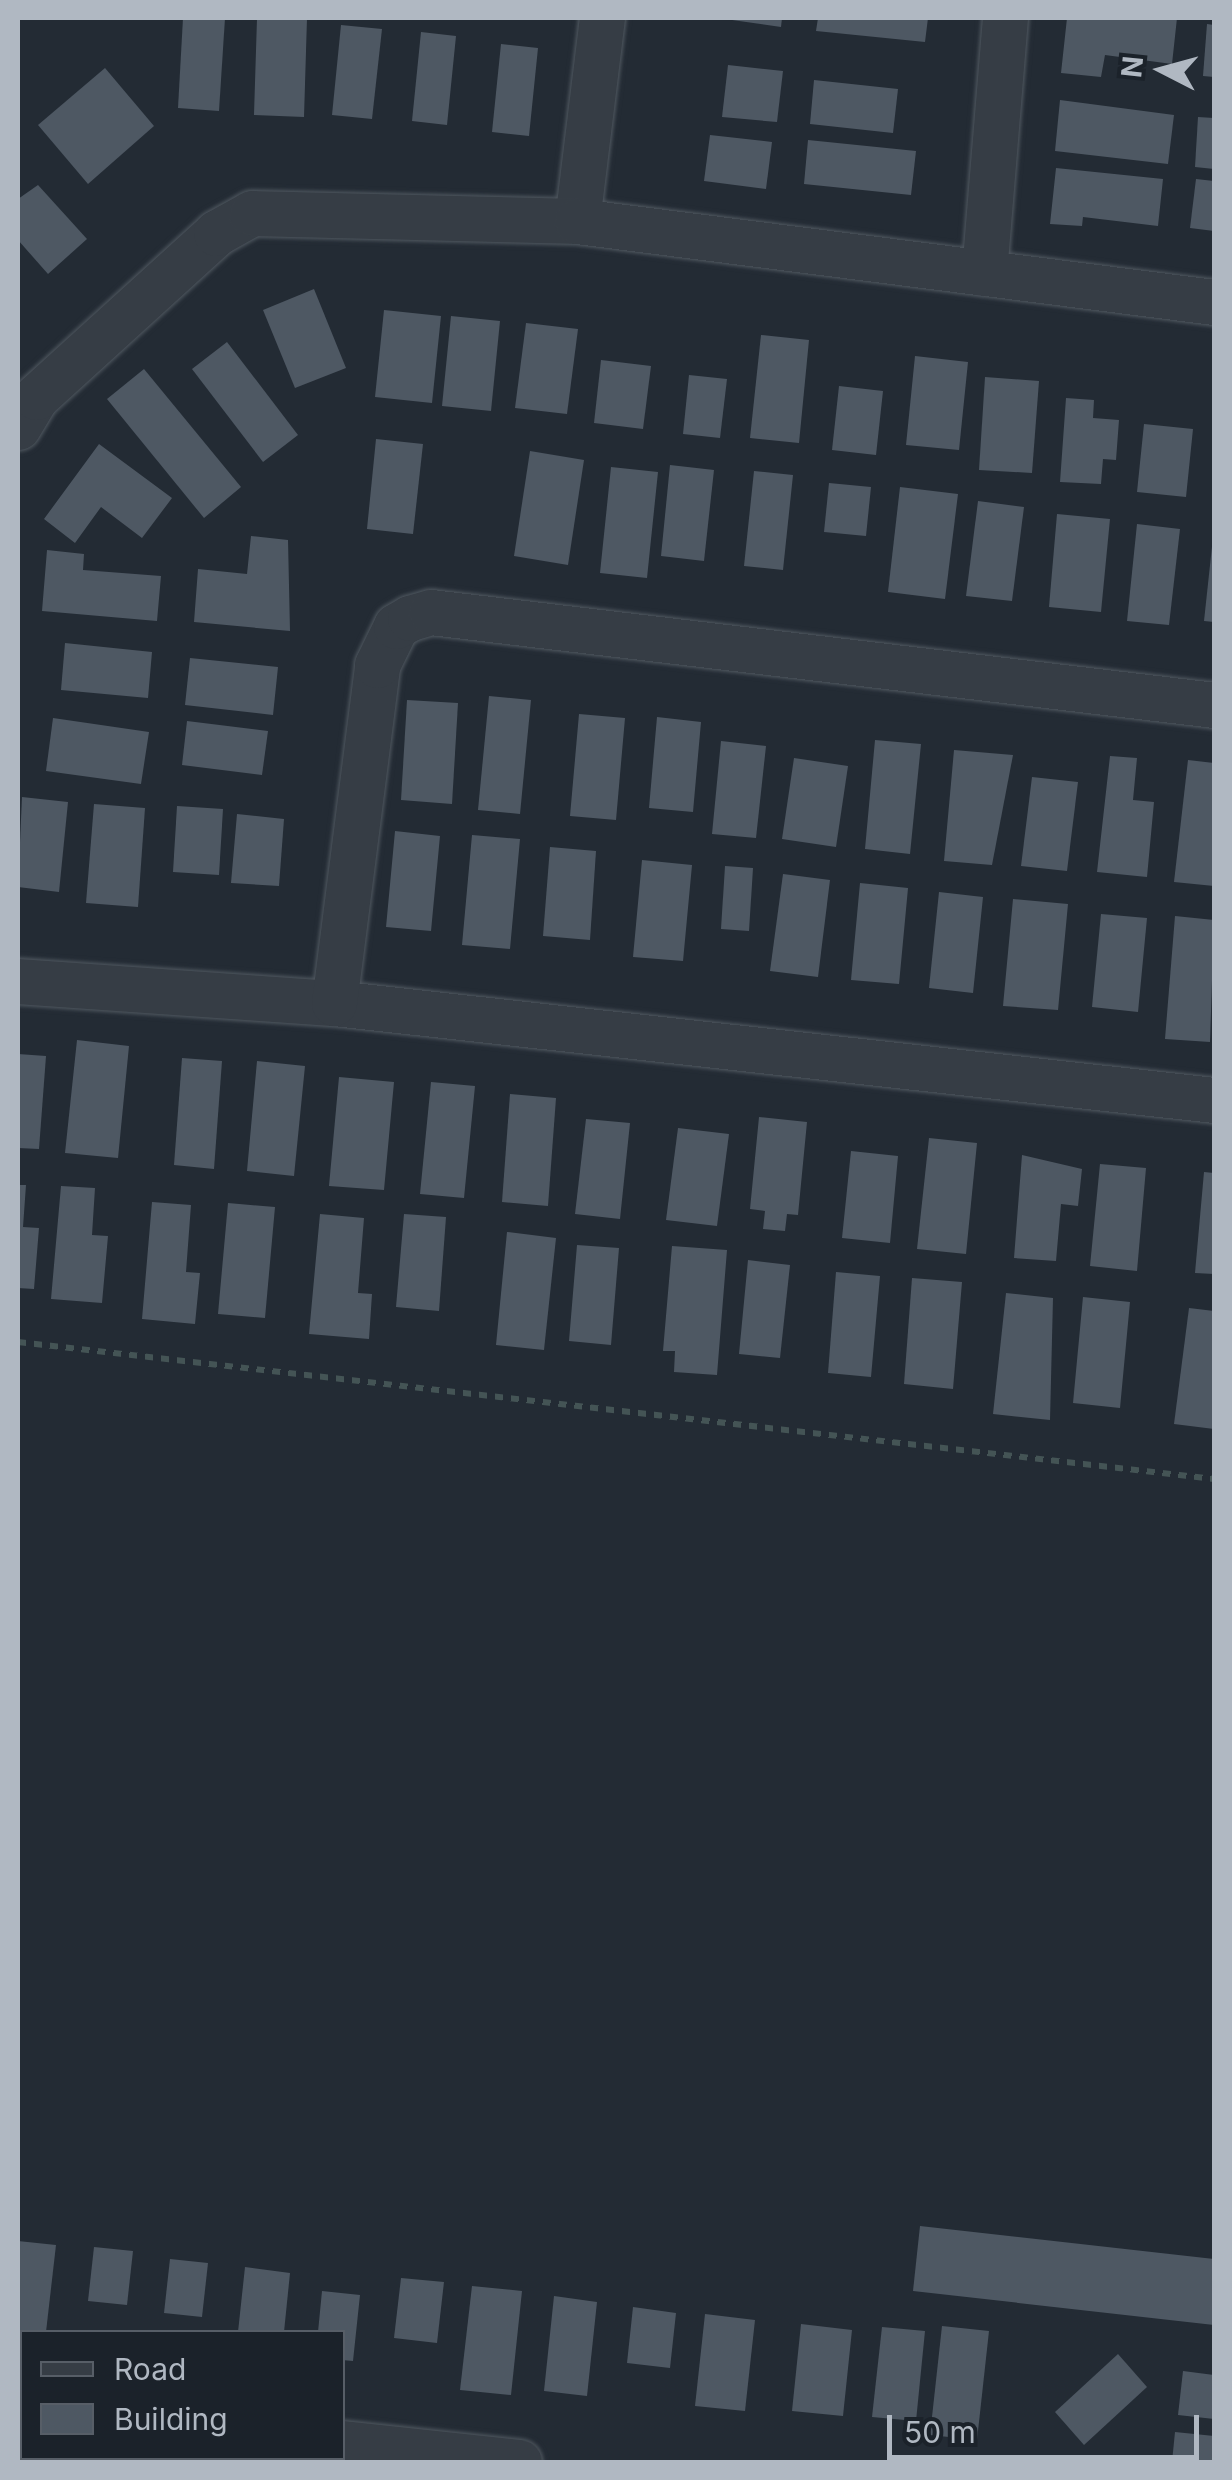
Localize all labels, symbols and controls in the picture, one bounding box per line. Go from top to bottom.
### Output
north arrow [1112,20,1212,120]
text: N [1114,54,1150,79]
legend [20,2330,345,2460]
text: Road [114,2351,186,2387]
scale bar [892,2395,1204,2457]
text: Building [114,2401,228,2437]
text: 50 m [904,2414,976,2450]

